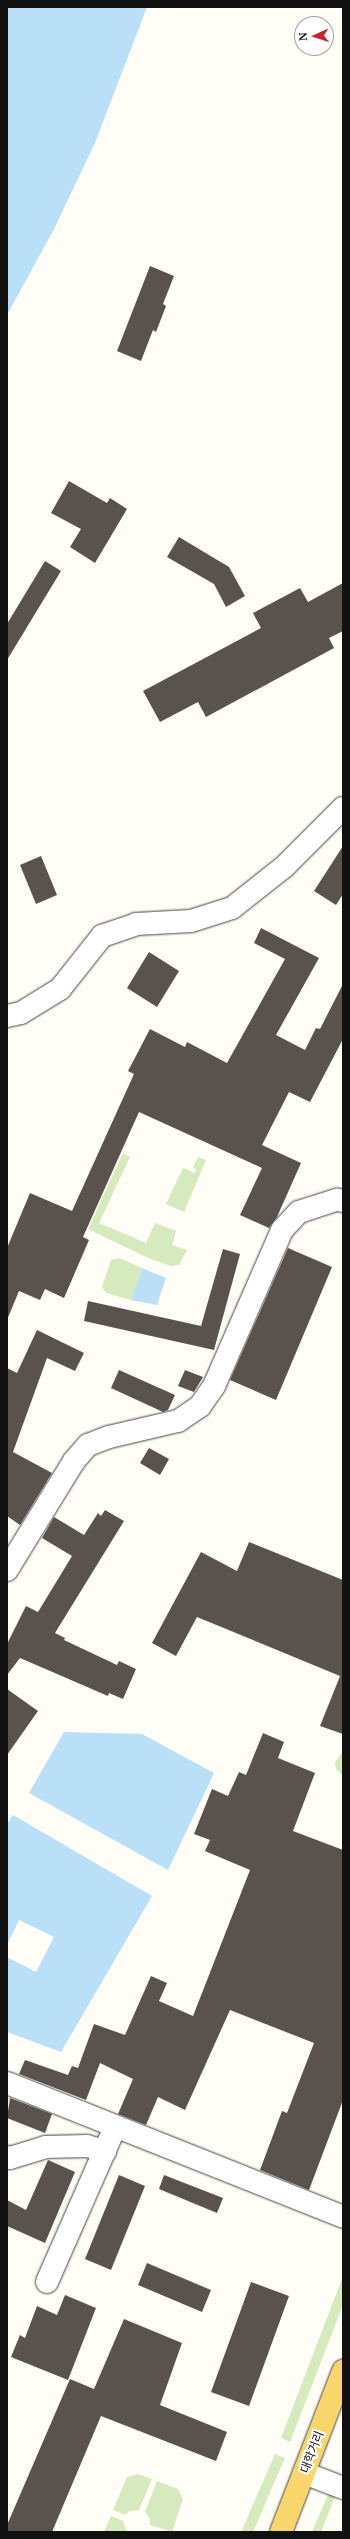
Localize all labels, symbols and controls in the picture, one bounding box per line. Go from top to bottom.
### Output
north arrow [294,16,334,56]
text: N [295,32,310,41]
street label: 대학거리 [297,2429,327,2475]

